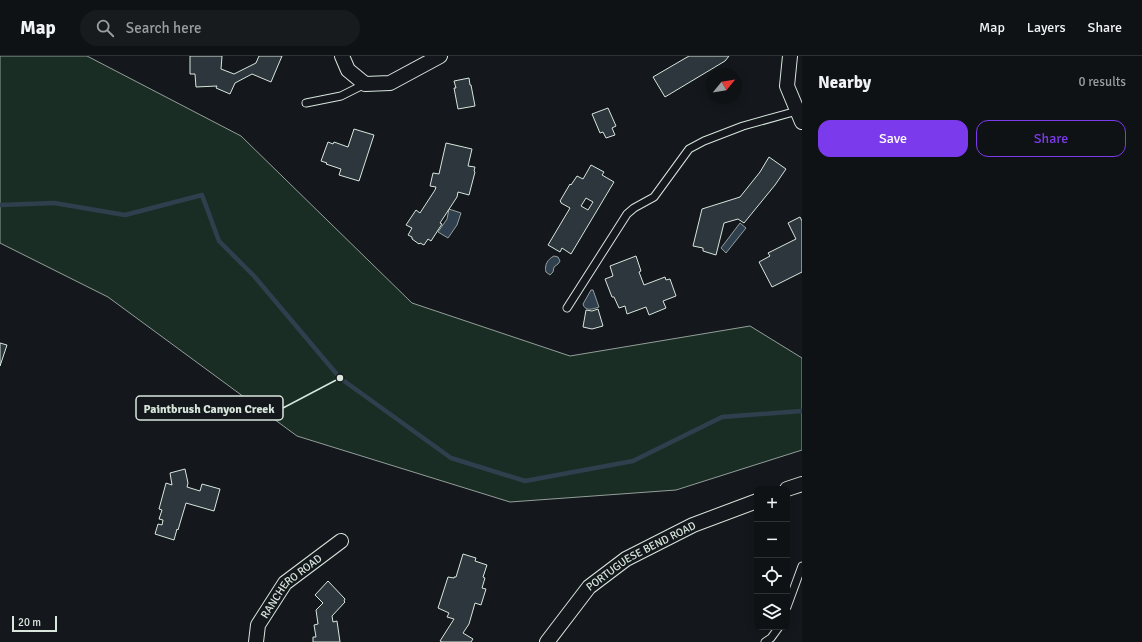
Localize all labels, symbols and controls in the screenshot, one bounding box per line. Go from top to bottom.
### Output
search box [80,10,360,46]
text: Map [20,16,56,40]
icon: search [94,17,116,39]
text: Search here [126,19,201,37]
text: Map [979,19,1005,36]
text: Layers [1027,19,1066,36]
text: Share [1088,19,1122,36]
north arrow [706,68,742,104]
text: Nearby [818,72,871,93]
text: 0 results [1078,74,1126,90]
button: Save [818,120,968,157]
button: Share [976,120,1126,157]
callout: Paintbrush Canyon Creek [136,396,283,420]
text: Paintbrush Canyon Creek [143,402,275,417]
map controls [754,486,790,630]
button: + [754,486,790,522]
street label: PORTUGUESE BEND ROAD [584,519,698,594]
button: − [754,522,790,558]
street label: RANCHERO ROAD [258,552,325,621]
button: locate [754,558,790,594]
button: layers [754,594,790,630]
scale bar [12,614,57,633]
text: 20 m [18,616,41,629]

